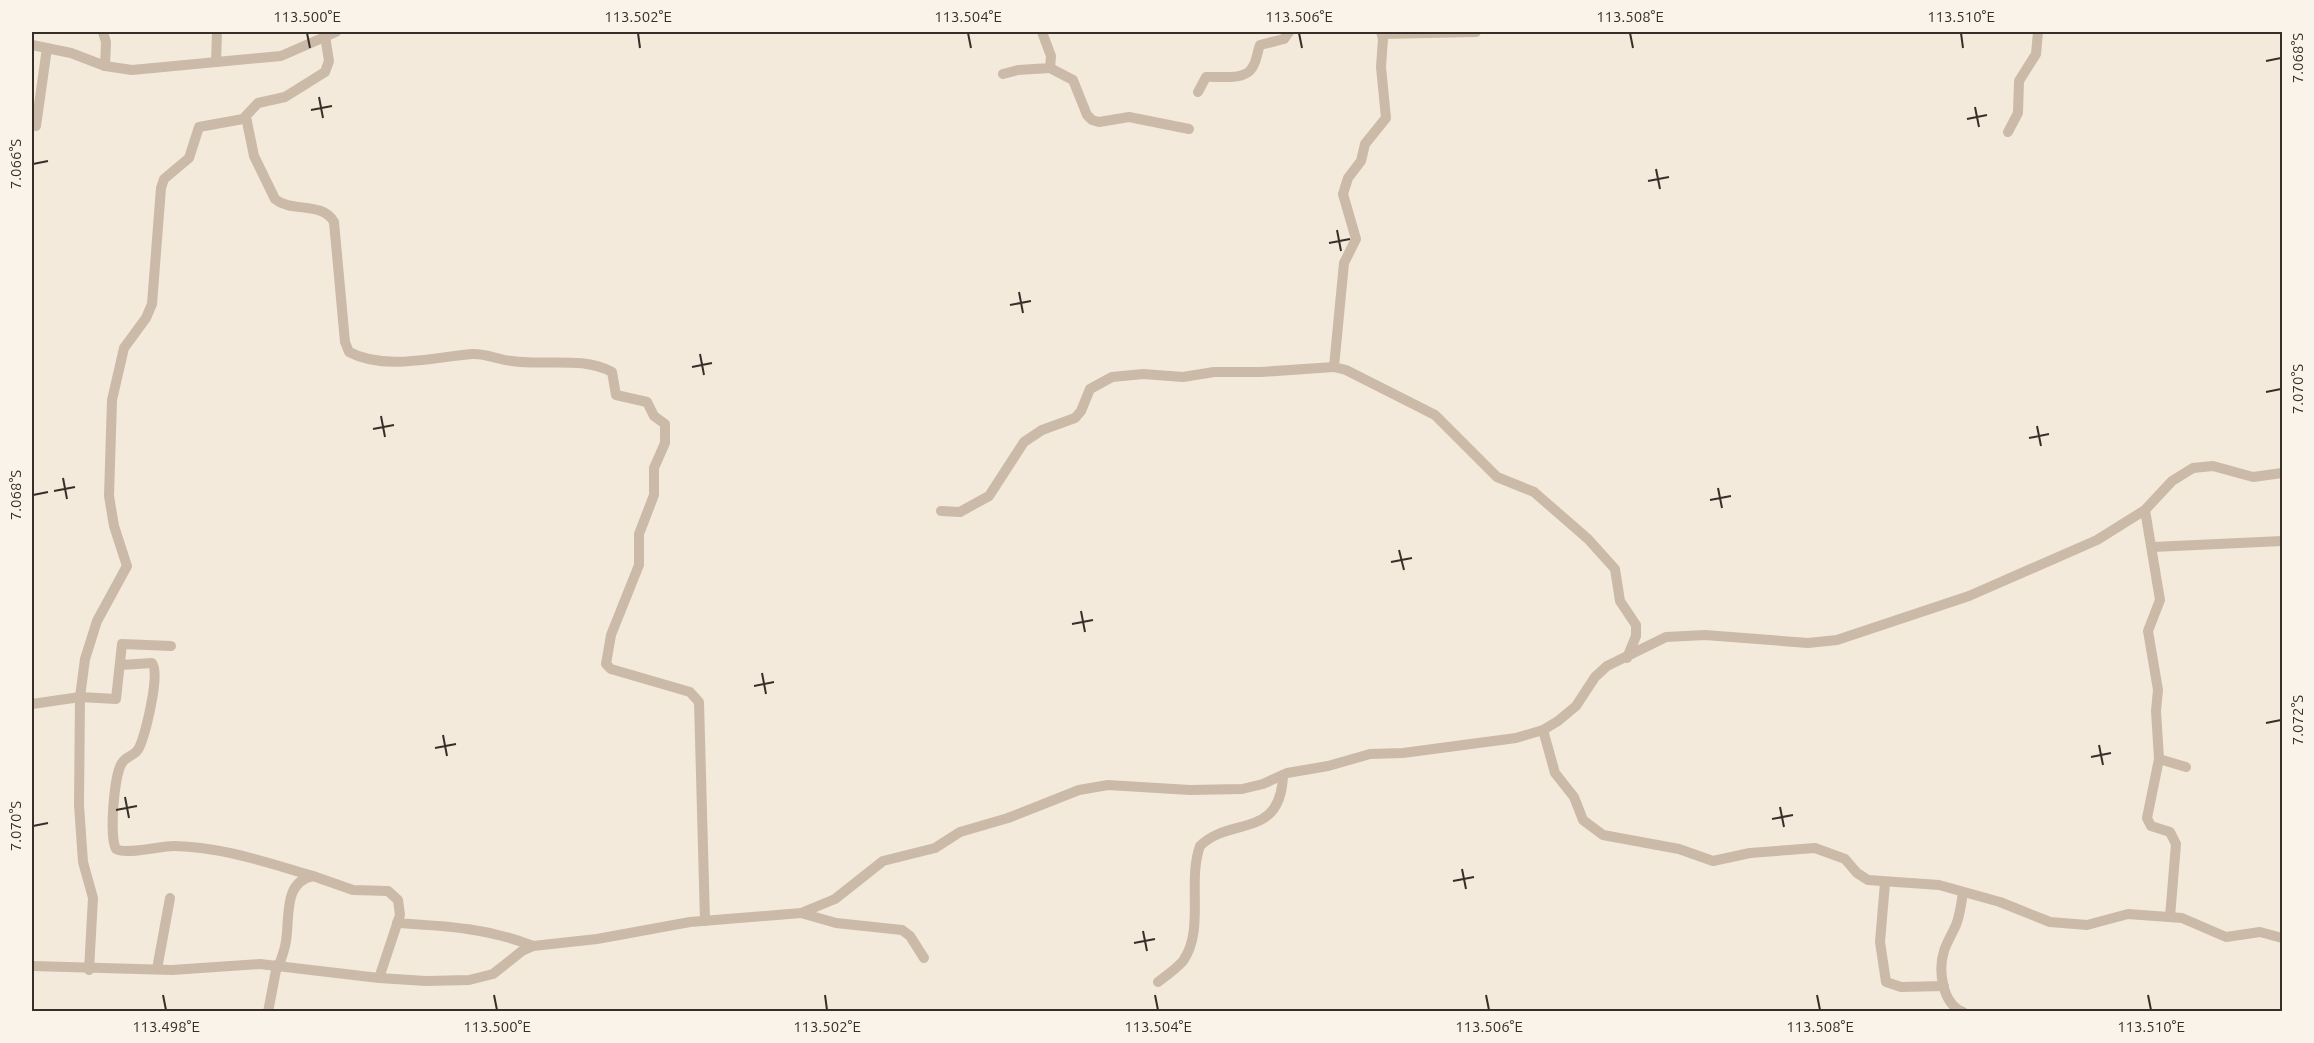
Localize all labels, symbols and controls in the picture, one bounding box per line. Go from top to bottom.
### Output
text: 113.500°E [273,8,341,25]
text: 113.502°E [604,8,672,25]
text: 113.504°E [934,8,1002,25]
text: 113.506°E [1265,8,1333,25]
text: 113.508°E [1596,8,1664,25]
text: 113.510°E [1927,8,1995,25]
text: 7.068°S [2289,33,2306,83]
text: 7.066°S [7,139,24,189]
text: 7.070°S [2289,364,2306,414]
text: 7.068°S [7,470,24,520]
text: 7.072°S [2289,695,2306,745]
text: 7.070°S [7,801,24,851]
text: 113.498°E [132,1018,200,1035]
text: 113.500°E [463,1018,531,1035]
text: 113.502°E [793,1018,861,1035]
text: 113.504°E [1124,1018,1192,1035]
text: 113.506°E [1455,1018,1523,1035]
text: 113.508°E [1786,1018,1854,1035]
text: 113.510°E [2117,1018,2185,1035]

